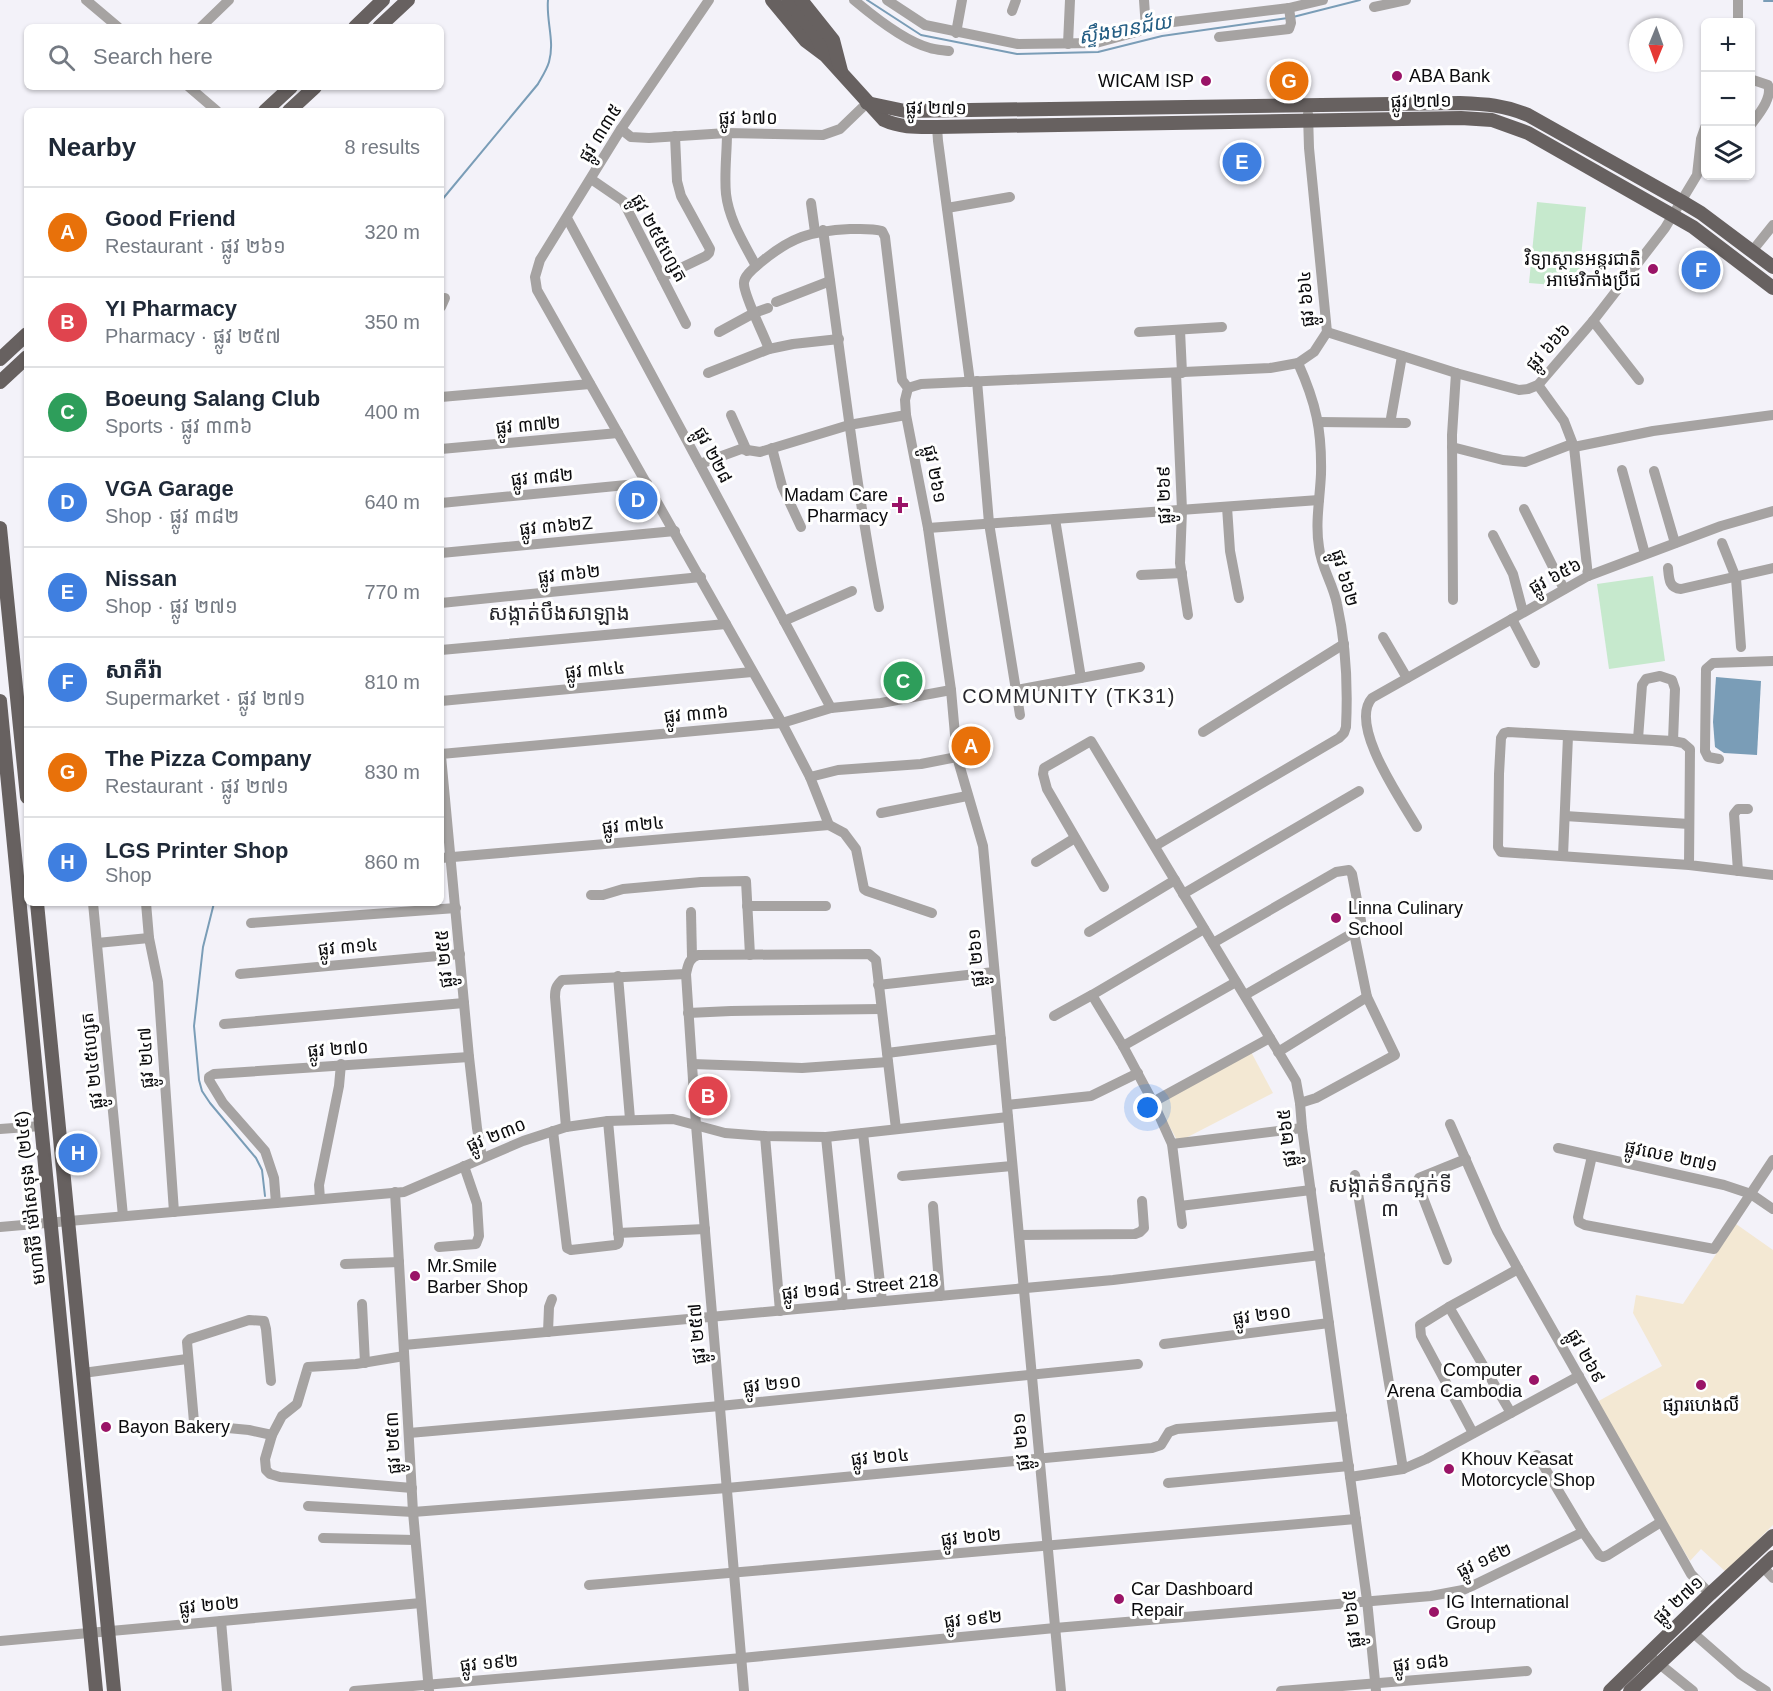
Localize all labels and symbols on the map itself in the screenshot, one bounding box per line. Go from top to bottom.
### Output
water label: ស្ទឹងមានជ័យ [1076,8,1175,50]
north arrow [1629,18,1683,72]
pin: G [1270,58,1308,104]
place label: ABA Bank [1409,66,1491,86]
marker: ABA Bank [1390,69,1404,83]
place label: WICAM ISP [1098,71,1194,91]
marker: WICAM ISP [1199,74,1213,88]
street label: ផ្លូវ ២៧១ [1390,90,1452,118]
street label: ផ្លូវ ២៧១ [905,97,967,125]
street label: ផ្លូវ ៣៣៥ [574,100,631,169]
street label: ផ្លូវ ៦៧០ [718,108,778,134]
pin: E [1222,140,1262,184]
street label: ផ្លូវ ២៥៥ហ្សេត [621,191,691,289]
place label: វិទ្យាស្ថានអន្តរជាតិ អាមេរិកាំងប្រីជ [1524,248,1641,291]
pin: F [1682,248,1720,292]
marker: វិទ្យាស្ថានអន្តរជាតិ អាមេរិកាំងប្រីជ [1646,262,1660,276]
street label: ផ្លូវ ៦៦៤ [1294,270,1324,328]
street label: ផ្លូវ ៦៦៦ [1522,319,1579,379]
street label: ផ្លូវ ៣៧២ [495,412,562,444]
street label: ផ្លូវ ២២៨ [684,423,736,490]
street label: ផ្លូវ ២៦១ [913,443,950,506]
street label: ផ្លូវ ៣៨២ [510,464,575,496]
street label: ផ្លូវ ២៦៩ [1153,465,1181,525]
pin: D [618,478,658,522]
place label: Madam Care Pharmacy [784,485,888,526]
marker: Madam Care Pharmacy [893,498,907,512]
street label: ផ្លូវ ៣៦២Z [518,513,594,545]
street label: ផ្លូវ ៦៦២ [1321,547,1363,611]
street label: ផ្លូវ ៦៥៦ [1525,554,1588,604]
street label: ផ្លូវ ៣៦២ [537,561,602,594]
district label: សង្កាត់បឹងសាឡាង [488,601,630,626]
street label: ផ្លូវ ៣៤៤ [564,657,627,689]
pin: C [884,658,922,704]
district label: COMMUNITY (TK31) [962,685,1176,707]
street label: ផ្លូវ ៣៣៦ [663,701,730,733]
pin: A [952,724,990,768]
street label: ផ្លូវ ៣២៤ [601,812,666,844]
place label: Linna Culinary School [1348,898,1463,939]
marker: Linna Culinary School [1329,911,1343,925]
street label: ផ្លូវ ២៦១ [963,927,995,988]
street label: ផ្លូវ ២៥៥ [431,928,463,989]
street label: ផ្លូវ ៣១៤ [317,934,380,966]
street label: ផ្លូវ ២៤៥ហ្សេត [77,1011,113,1111]
street label: ផ្លូវ ២៤៧ [134,1027,164,1089]
street label: ផ្លូវ ២៧០ [307,1037,370,1067]
pin: B [688,1074,728,1118]
your location [1133,1093,1162,1122]
street label: ផ្លូវ ២៦៥ [1273,1107,1307,1168]
street label: មហាវិថី ម៉ៅសេទុង (២៤៥) [9,1110,52,1286]
street label: ផ្លូវ ២៣០ [463,1114,531,1162]
pin: H [58,1130,98,1176]
street label: ផ្លូវលេខ ២៧១ [1621,1136,1719,1182]
district label: សង្កាត់ទឹកល្អក់ទី ៣ [1328,1173,1452,1220]
place label: Mr.Smile Barber Shop [427,1256,528,1297]
marker: Mr.Smile Barber Shop [408,1269,422,1283]
street label: ផ្លូវ ២១៨ - Street 218 [781,1270,940,1310]
street label: ផ្លូវ ២១០ [1232,1301,1293,1335]
street label: ផ្លូវ ២៥៧ [684,1302,716,1365]
street label: ផ្លូវ ២៦៩ [1557,1325,1609,1390]
place label: Computer Arena Cambodia [1387,1360,1523,1401]
street label: ផ្លូវ ២១០ [742,1371,803,1403]
marker: Computer Arena Cambodia [1527,1373,1541,1387]
marker: ផ្សារហេងលី [1694,1378,1708,1392]
place label: ផ្សារហេងលី [1662,1395,1740,1416]
street label: ផ្លូវ ២៥៣ [381,1411,411,1475]
street label: ផ្លូវ ២៦១ [1008,1411,1040,1472]
place label: Bayon Bakery [118,1417,230,1437]
marker: Bayon Bakery [99,1420,113,1434]
street label: ផ្លូវ ២០៤ [850,1444,911,1476]
place label: Khouv Keasat Motorcycle Shop [1461,1449,1595,1490]
marker: Khouv Keasat Motorcycle Shop [1442,1462,1456,1476]
street label: ផ្លូវ ២០២ [940,1524,1003,1556]
street label: ផ្លូវ ១៩២ [1453,1539,1518,1587]
street label: ផ្លូវ ២៧១ [1649,1572,1712,1633]
place label: Car Dashboard Repair [1131,1579,1253,1620]
street label: ផ្លូវ ២៦៥ [1339,1588,1371,1649]
street label: ផ្លូវ ២០២ [178,1592,241,1624]
marker: Car Dashboard Repair [1112,1592,1126,1606]
place label: IG International Group [1446,1592,1569,1633]
marker: IG International Group [1427,1605,1441,1619]
street label: ផ្លូវ ១៩២ [943,1606,1004,1638]
street label: ផ្លូវ ១៩២ [459,1650,520,1682]
street label: ផ្លូវ ១៨៦ [1392,1651,1451,1682]

